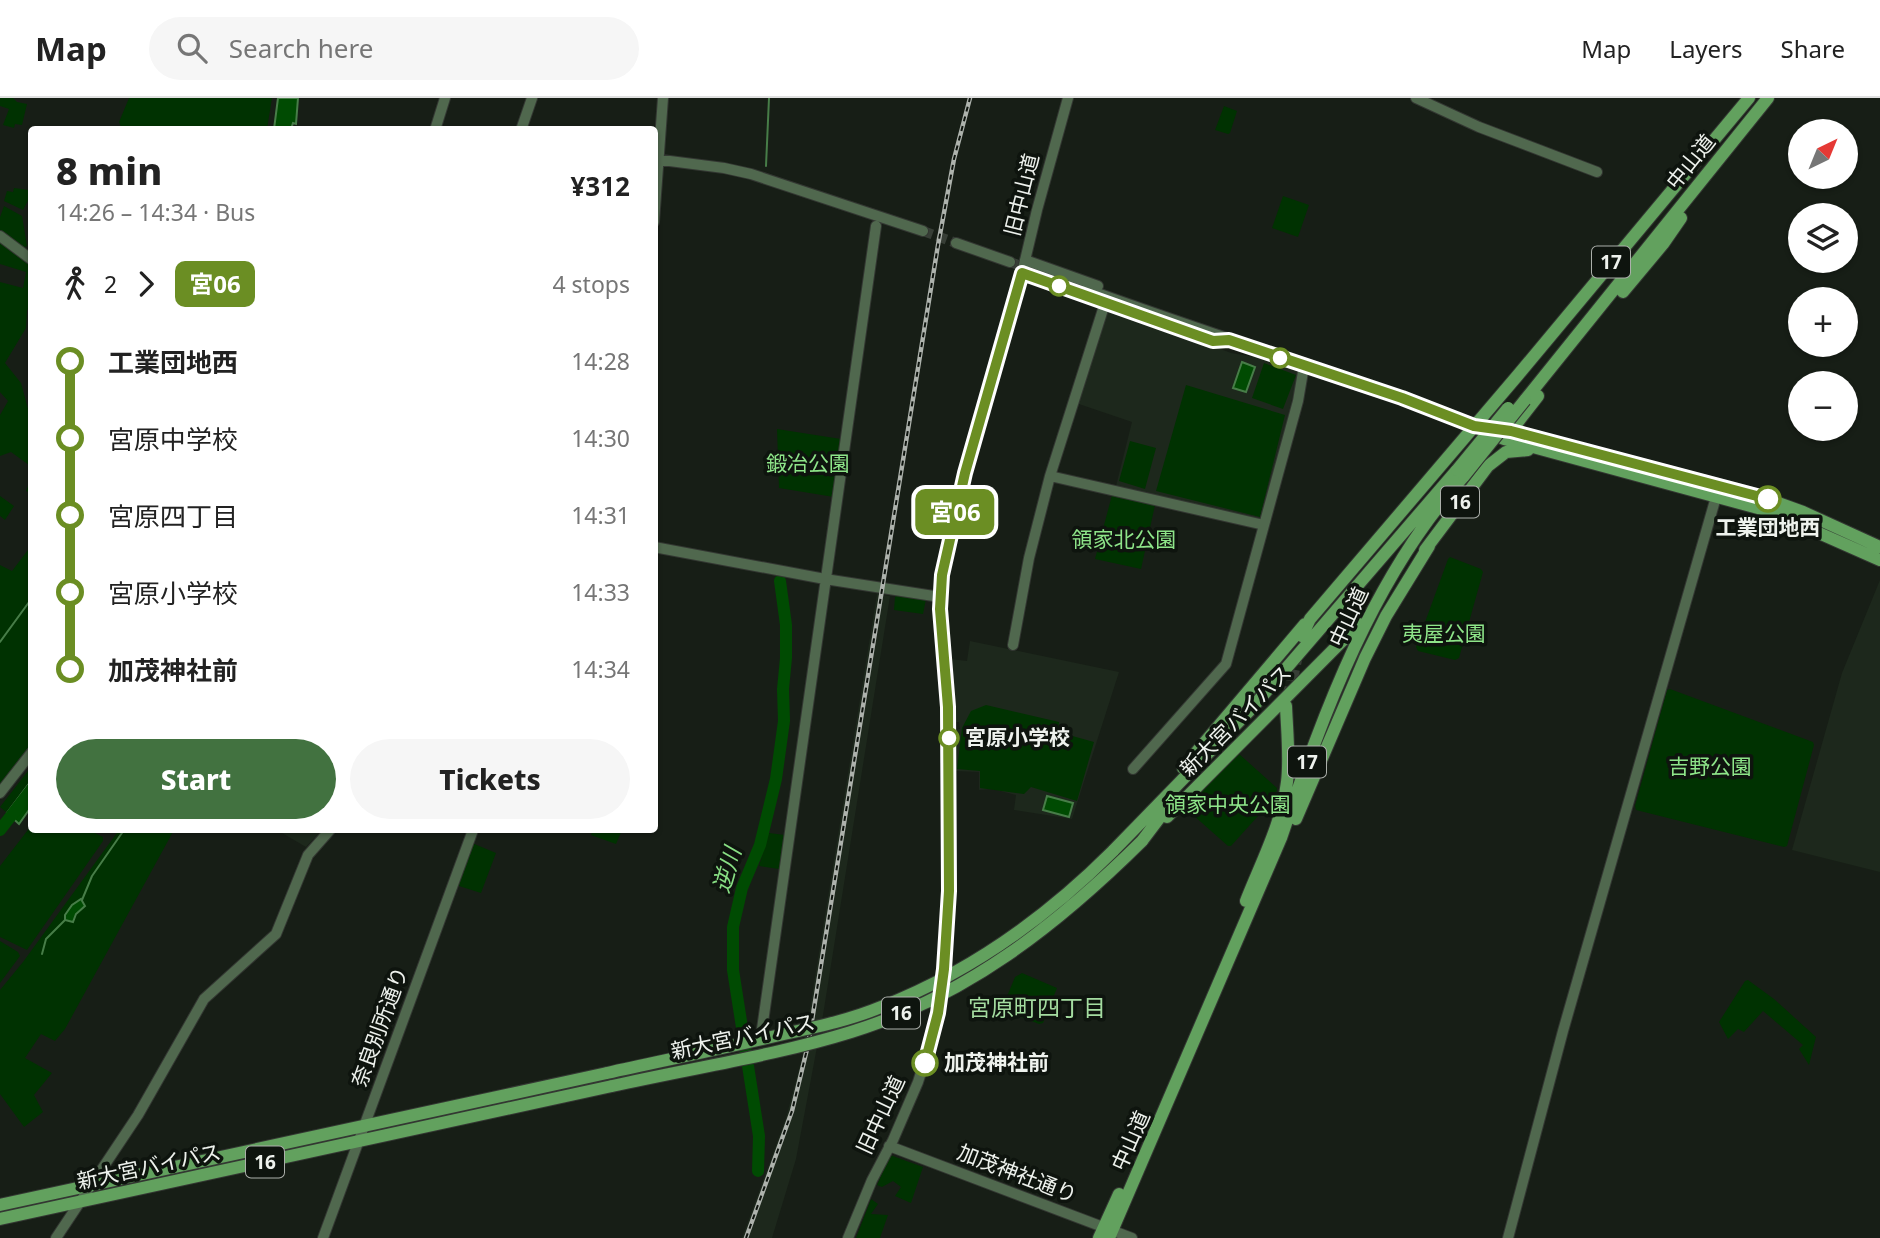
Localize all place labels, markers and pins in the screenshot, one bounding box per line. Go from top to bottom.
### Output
unlabelled marker [1049,276,1069,296]
unlabelled marker [1270,348,1290,368]
marker: 工業団地西 [1755,486,1781,512]
place label: 工業団地西 [1716,513,1821,541]
place label: 宮原小学校 [965,723,1070,751]
marker: 宮原小学校 [939,728,959,748]
place label: 加茂神社前 [944,1048,1049,1076]
marker: 加茂神社前 [912,1050,938,1076]

